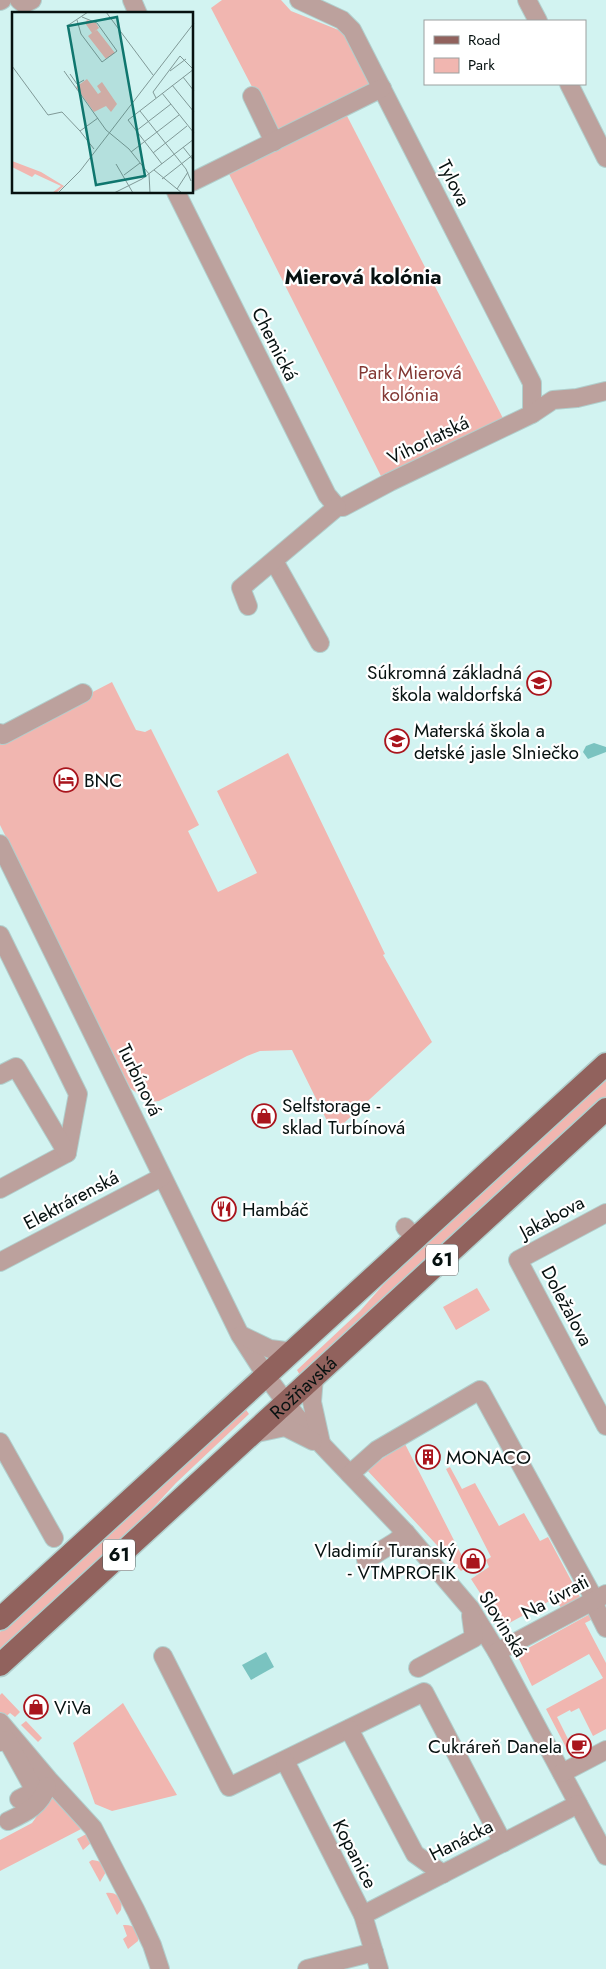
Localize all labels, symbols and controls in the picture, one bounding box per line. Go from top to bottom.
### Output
inset map [12,12,194,194]
legend [424,20,586,85]
text: Road [468,29,500,51]
text: Park [468,54,495,76]
street label: Tylova [431,155,477,211]
district label: Mierová kolónia [284,262,442,292]
street label: Chemická [245,303,305,385]
park label: Park Mierová kolónia [358,359,462,408]
street label: Vihorlatská [383,409,473,471]
place label: Súkromná základná škola waldorfská [367,659,522,708]
school or university icon: Súkromná základná škola waldorfská [526,670,552,696]
place label: Materská škola a detské jasle Slniečko [414,717,579,766]
school or university icon: Materská škola a detské jasle Slniečko [384,728,410,754]
hotel icon: BNC [53,767,79,793]
place label: BNC [84,767,122,794]
street label: Turbínová [111,1039,169,1121]
place label: Selfstorage - sklad Turbínová [282,1092,405,1141]
shop icon: Selfstorage - sklad Turbínová [251,1103,277,1129]
street label: Elektrárenská [19,1164,123,1236]
street label: Jakabova [512,1189,589,1247]
restaurant icon: Hambáč [211,1196,237,1222]
place label: Hambáč [242,1196,309,1223]
road number: 61 [426,1244,458,1276]
street label: Doležalova [535,1261,599,1351]
street label: Rožňavská [263,1349,342,1425]
building icon: MONACO [415,1444,441,1470]
place label: MONACO [446,1444,531,1471]
place label: Vladimír Turanský - VTMPROFIK [315,1537,457,1586]
road number: 61 [103,1540,135,1570]
shop icon: Vladimír Turanský - VTMPROFIK [460,1548,486,1574]
street label: Na úvrati [516,1568,594,1626]
street label: Slovinská [472,1586,534,1662]
shop icon: ViVa [23,1694,49,1720]
place label: ViVa [54,1694,91,1721]
place label: Cukráreň Danela [428,1733,562,1760]
cafe icon: Cukráreň Danela [566,1733,592,1759]
street label: Hanácka [424,1812,498,1868]
street label: Kopanice [326,1815,384,1893]

